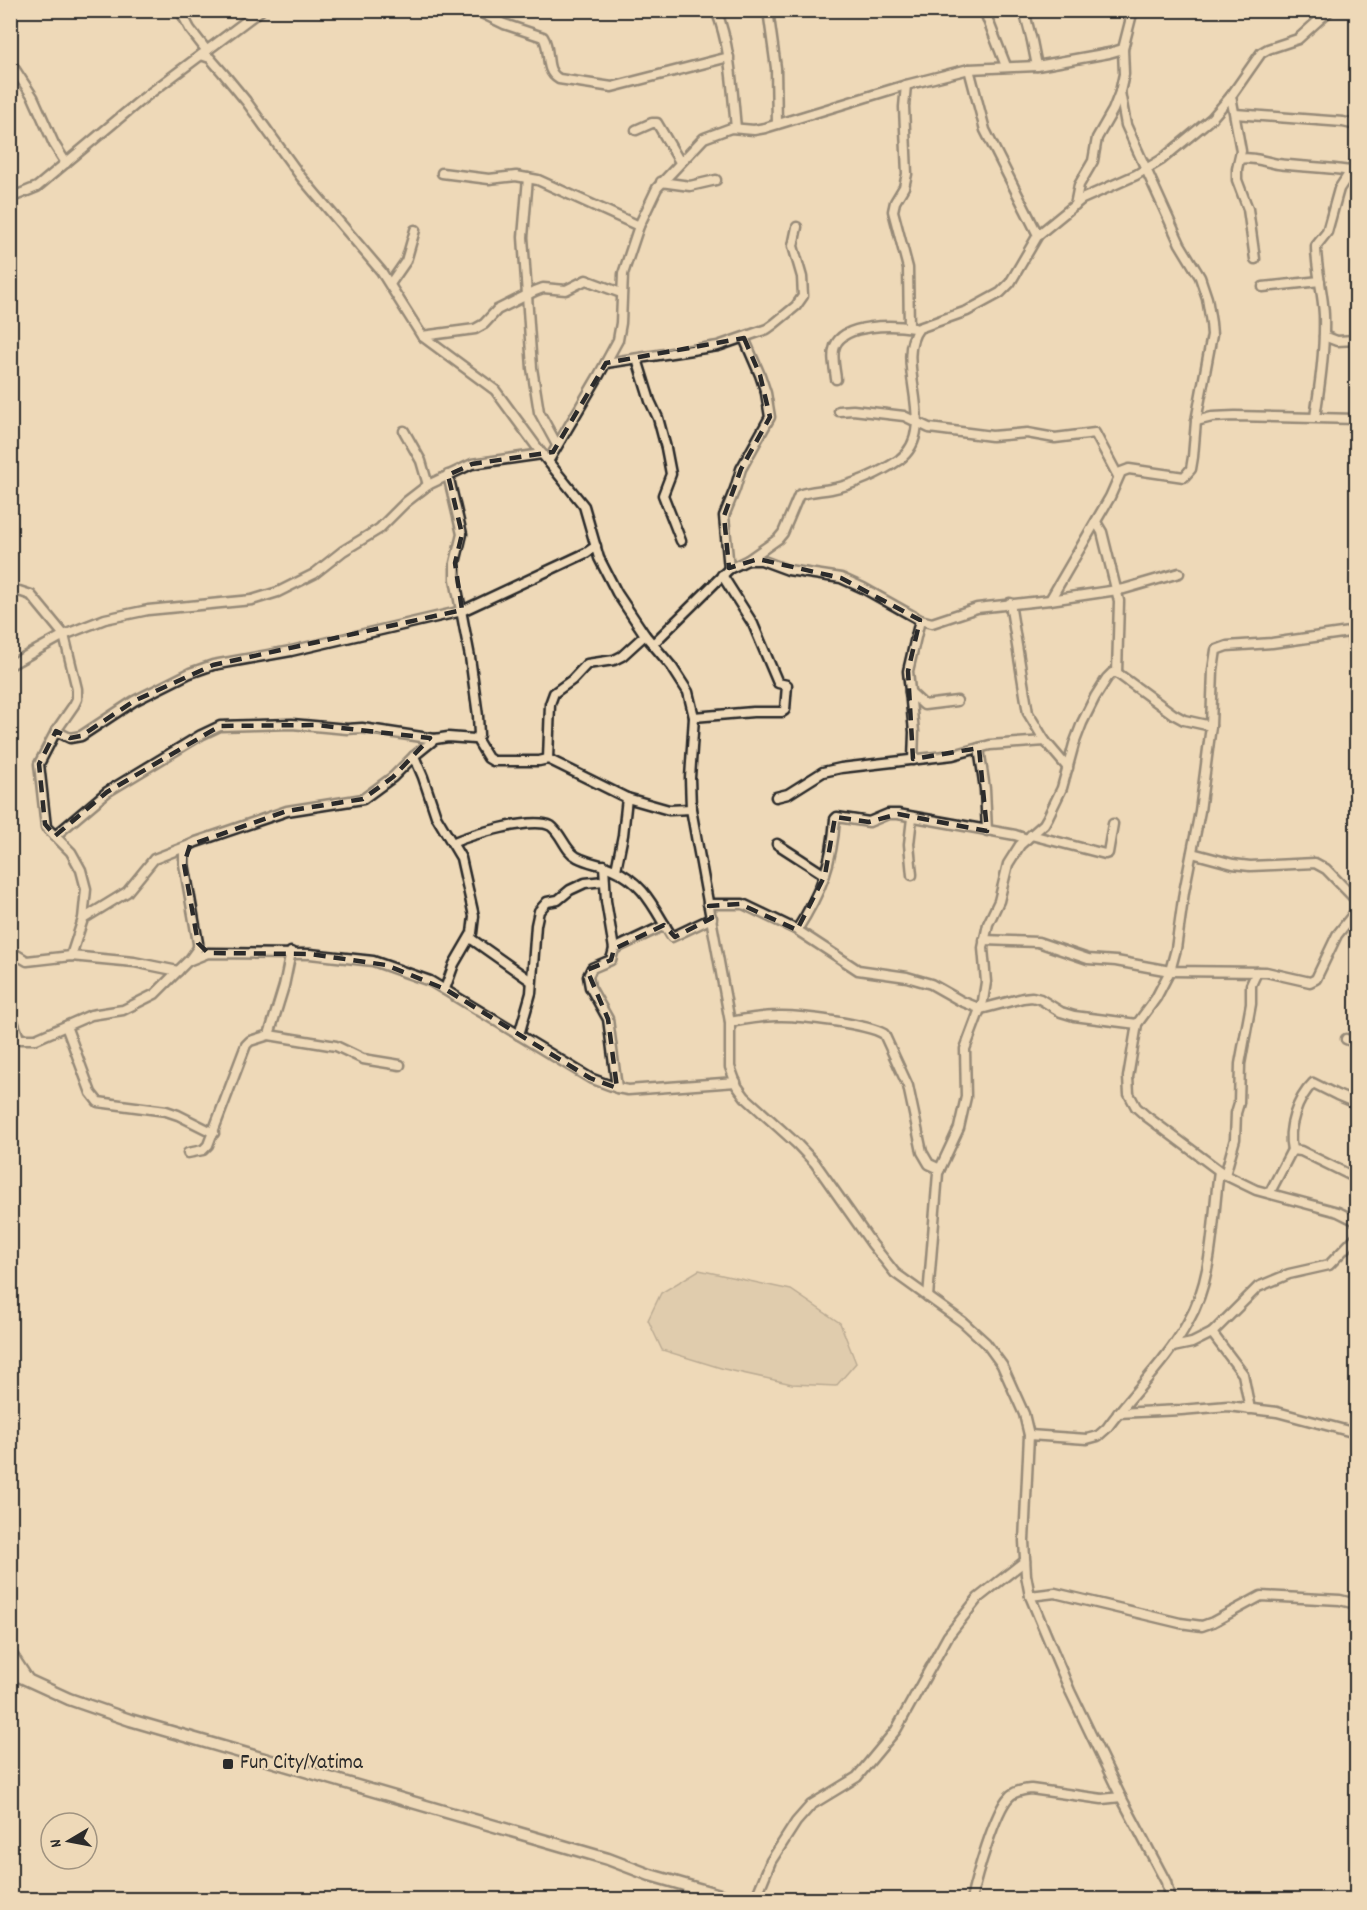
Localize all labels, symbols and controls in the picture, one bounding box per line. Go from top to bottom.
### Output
place label: Fun City/Yatima [240,1749,364,1779]
marker: Fun City/Yatima [221,1757,235,1771]
north arrow [39,1811,99,1871]
text: N [45,1837,69,1849]

